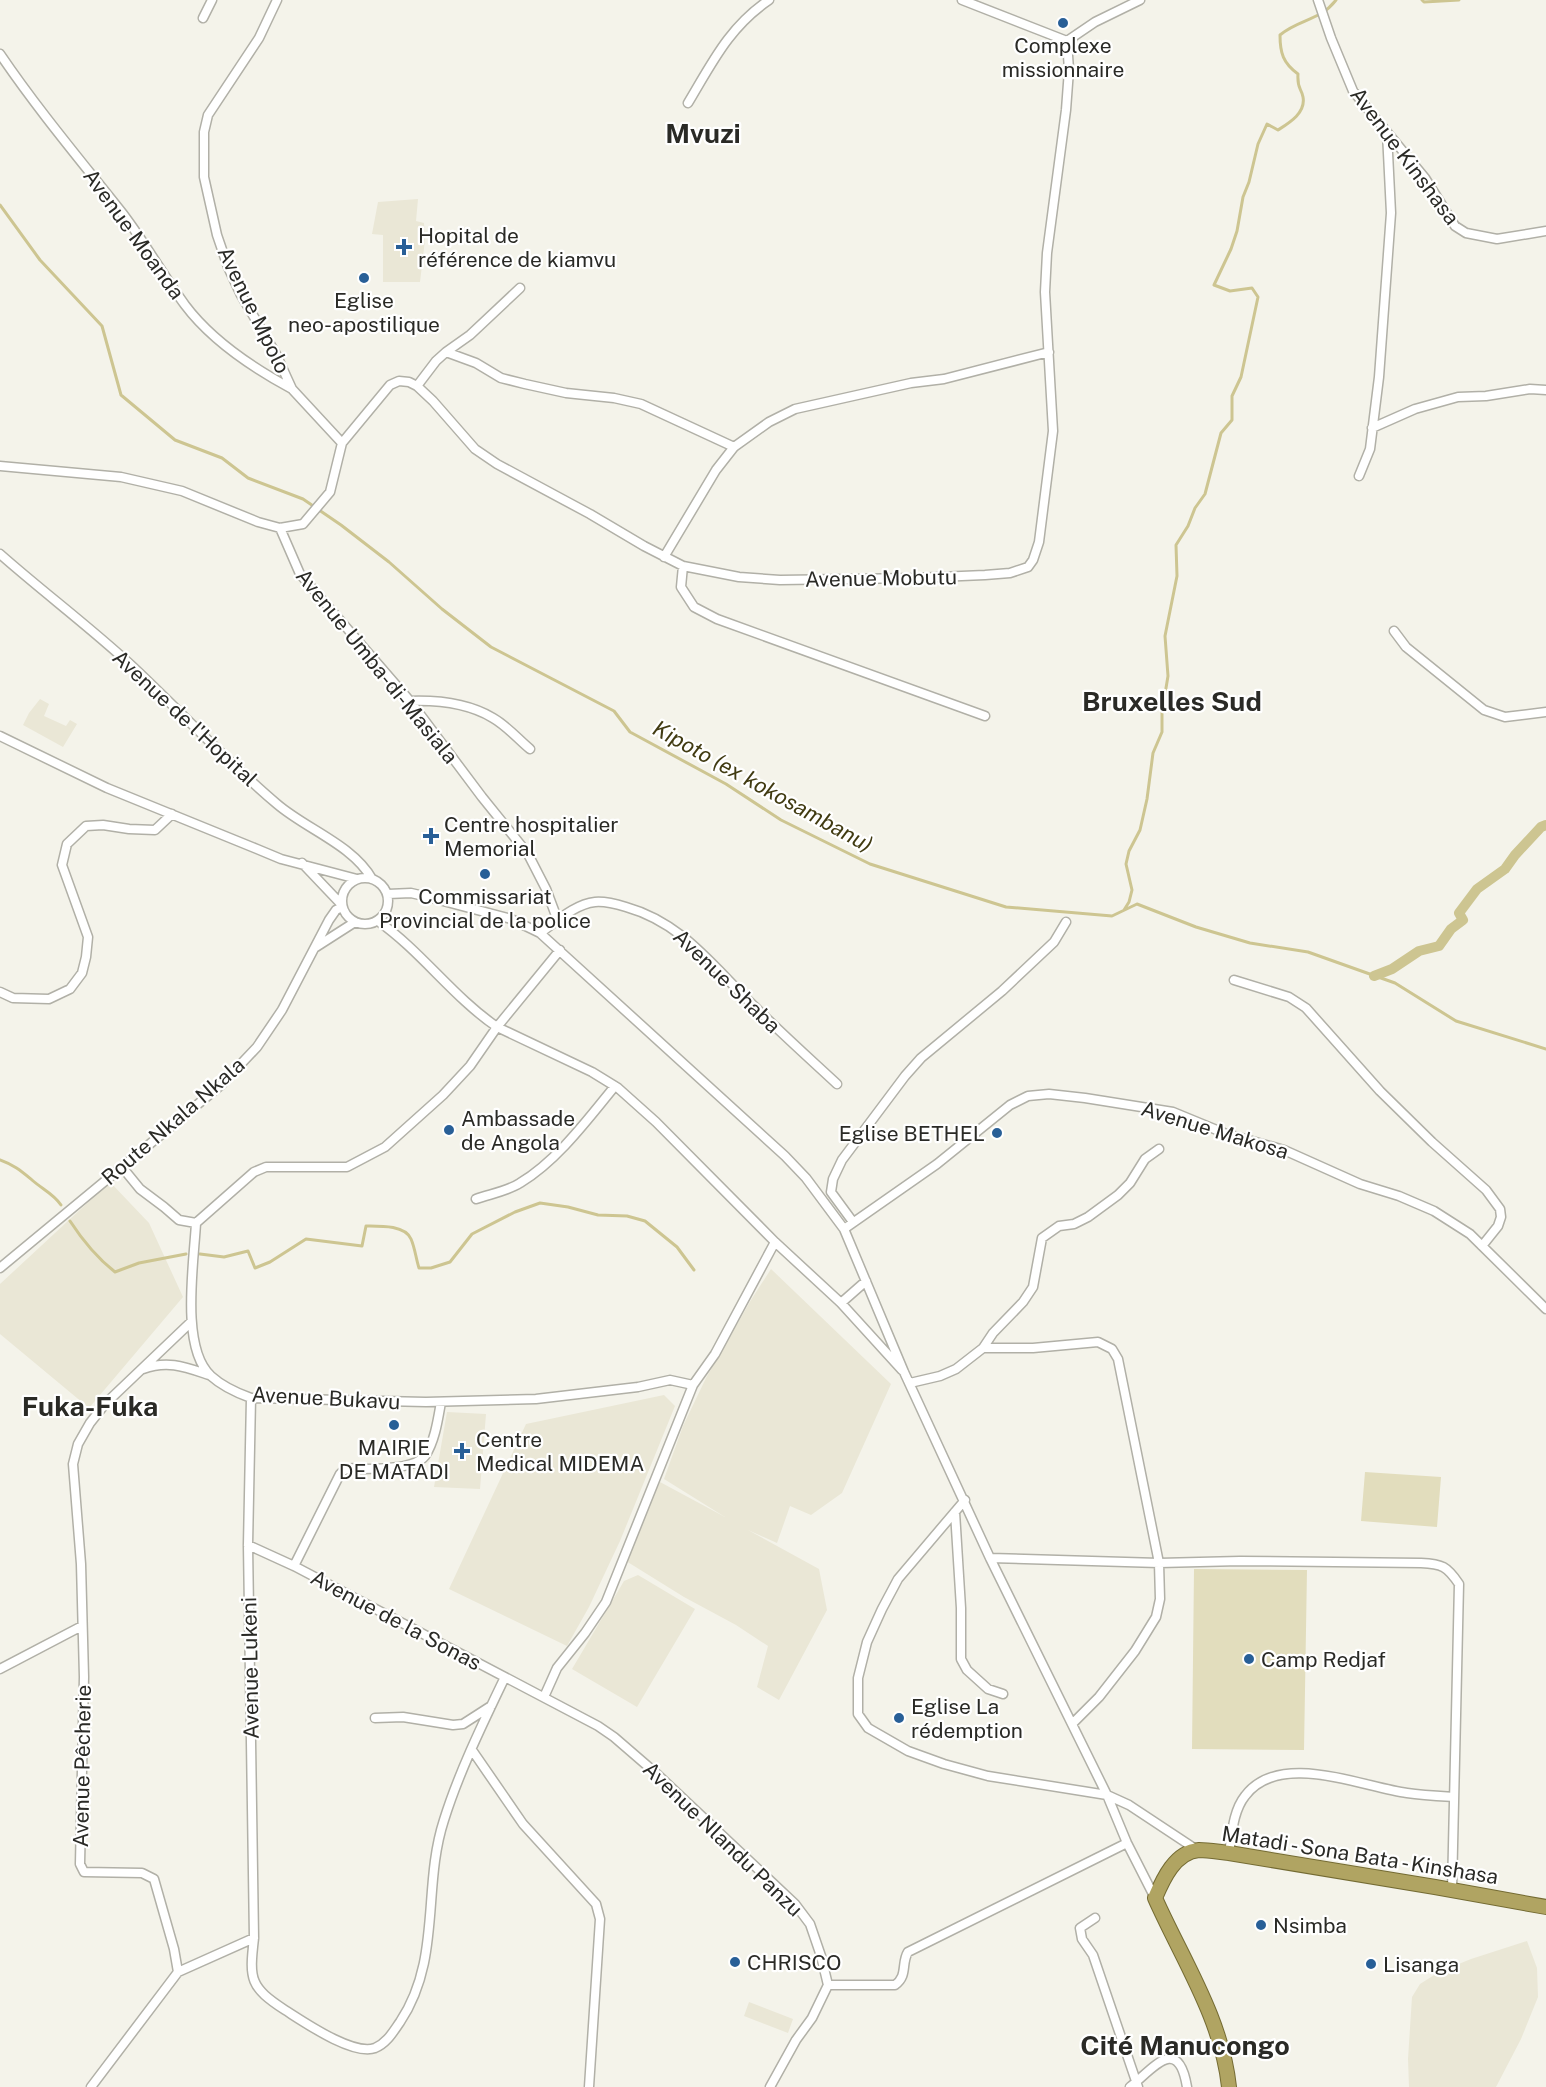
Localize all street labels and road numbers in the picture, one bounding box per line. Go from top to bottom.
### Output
street label: Avenue Kinshasa [1345,82,1465,230]
street label: Avenue Moanda [78,164,190,304]
street label: Avenue Mpolo [213,243,295,377]
street label: Avenue Umba-di-Masiala [291,564,463,768]
street label: Avenue Mobutu [805,564,957,592]
street label: Avenue de l'Hopital [108,645,262,791]
street label: Avenue Shaba [668,924,786,1038]
street label: Route Nkala Nkala [96,1052,250,1190]
street label: Avenue Makosa [1138,1096,1292,1164]
street label: Avenue Bukavu [251,1382,401,1414]
street label: Avenue de la Sonas [307,1565,485,1675]
street label: Avenue Lukeni [236,1597,264,1739]
street label: Avenue Pêcherie [68,1684,96,1848]
street label: Avenue Nlandu Panzu [638,1756,808,1922]
street label: Matadi - Sona Bata - Kinshasa [1220,1821,1500,1889]

